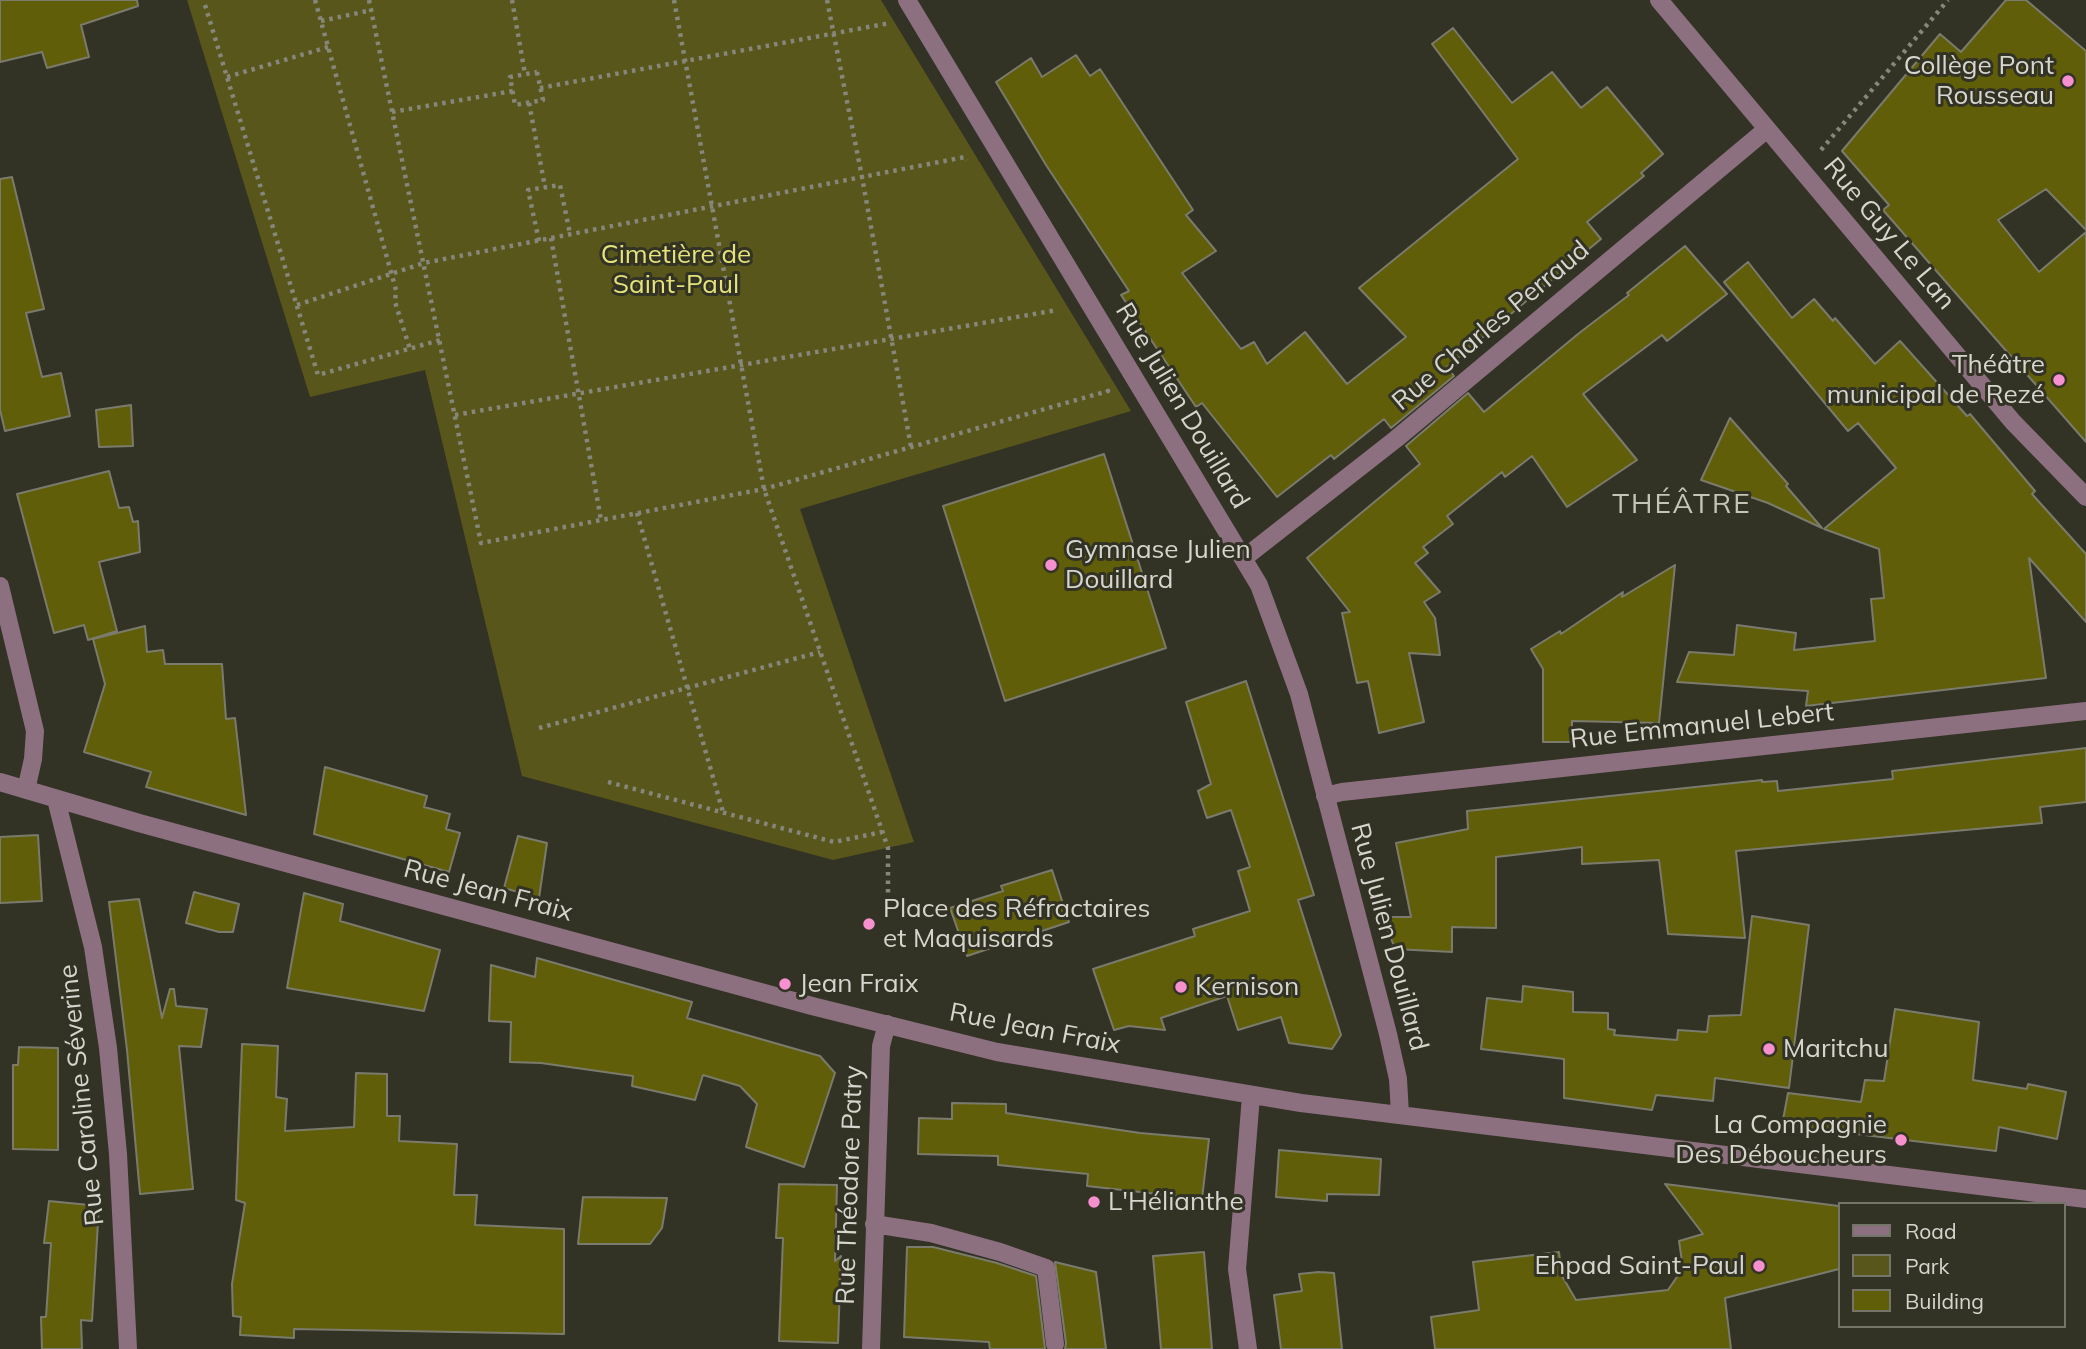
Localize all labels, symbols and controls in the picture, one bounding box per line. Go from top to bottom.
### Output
place label: Collège Pont Rousseau [1904,50,2054,112]
marker: Collège Pont Rousseau [2060,73,2076,89]
street label: Rue Guy Le Lan [1816,152,1962,316]
street label: Rue Charles Perraud [1386,235,1596,417]
park label: Cimetière de Saint-Paul [601,239,751,300]
street label: Rue Julien Douillard [1108,298,1256,514]
place label: Théâtre municipal de Rezé [1827,349,2045,410]
marker: Théâtre municipal de Rezé [2051,372,2067,388]
district label: THÉÂTRE [1613,488,1751,522]
place label: Gymnase Julien Douillard [1065,534,1251,596]
marker: Gymnase Julien Douillard [1043,557,1059,573]
street label: Rue Emmanuel Lebert [1569,697,1835,755]
street label: Rue Julien Douillard [1344,820,1434,1054]
street label: Rue Jean Fraix [400,853,576,929]
place label: Place des Réfractaires et Maquisards [883,893,1150,954]
marker: Place des Réfractaires et Maquisards [861,916,877,932]
street label: Rue Caroline Séverine [53,963,111,1227]
place label: Jean Fraix [799,968,919,1000]
place label: Kernison [1195,971,1299,1003]
marker: Jean Fraix [777,976,793,992]
marker: Kernison [1173,979,1189,995]
street label: Rue Jean Fraix [947,997,1123,1061]
place label: Maritchu [1783,1033,1889,1065]
marker: Maritchu [1761,1041,1777,1057]
street label: Rue Théodore Patry [830,1065,870,1305]
place label: La Compagnie Des Déboucheurs [1675,1109,1887,1170]
marker: La Compagnie Des Déboucheurs [1893,1132,1909,1148]
place label: L'Hélianthe [1108,1186,1244,1218]
marker: L'Hélianthe [1086,1194,1102,1210]
legend [1838,1202,2065,1328]
text: Road [1905,1218,1956,1244]
place label: Ehpad Saint-Paul [1535,1250,1745,1282]
text: Park [1905,1253,1949,1279]
marker: Ehpad Saint-Paul [1751,1258,1767,1274]
text: Building [1905,1288,1984,1314]

